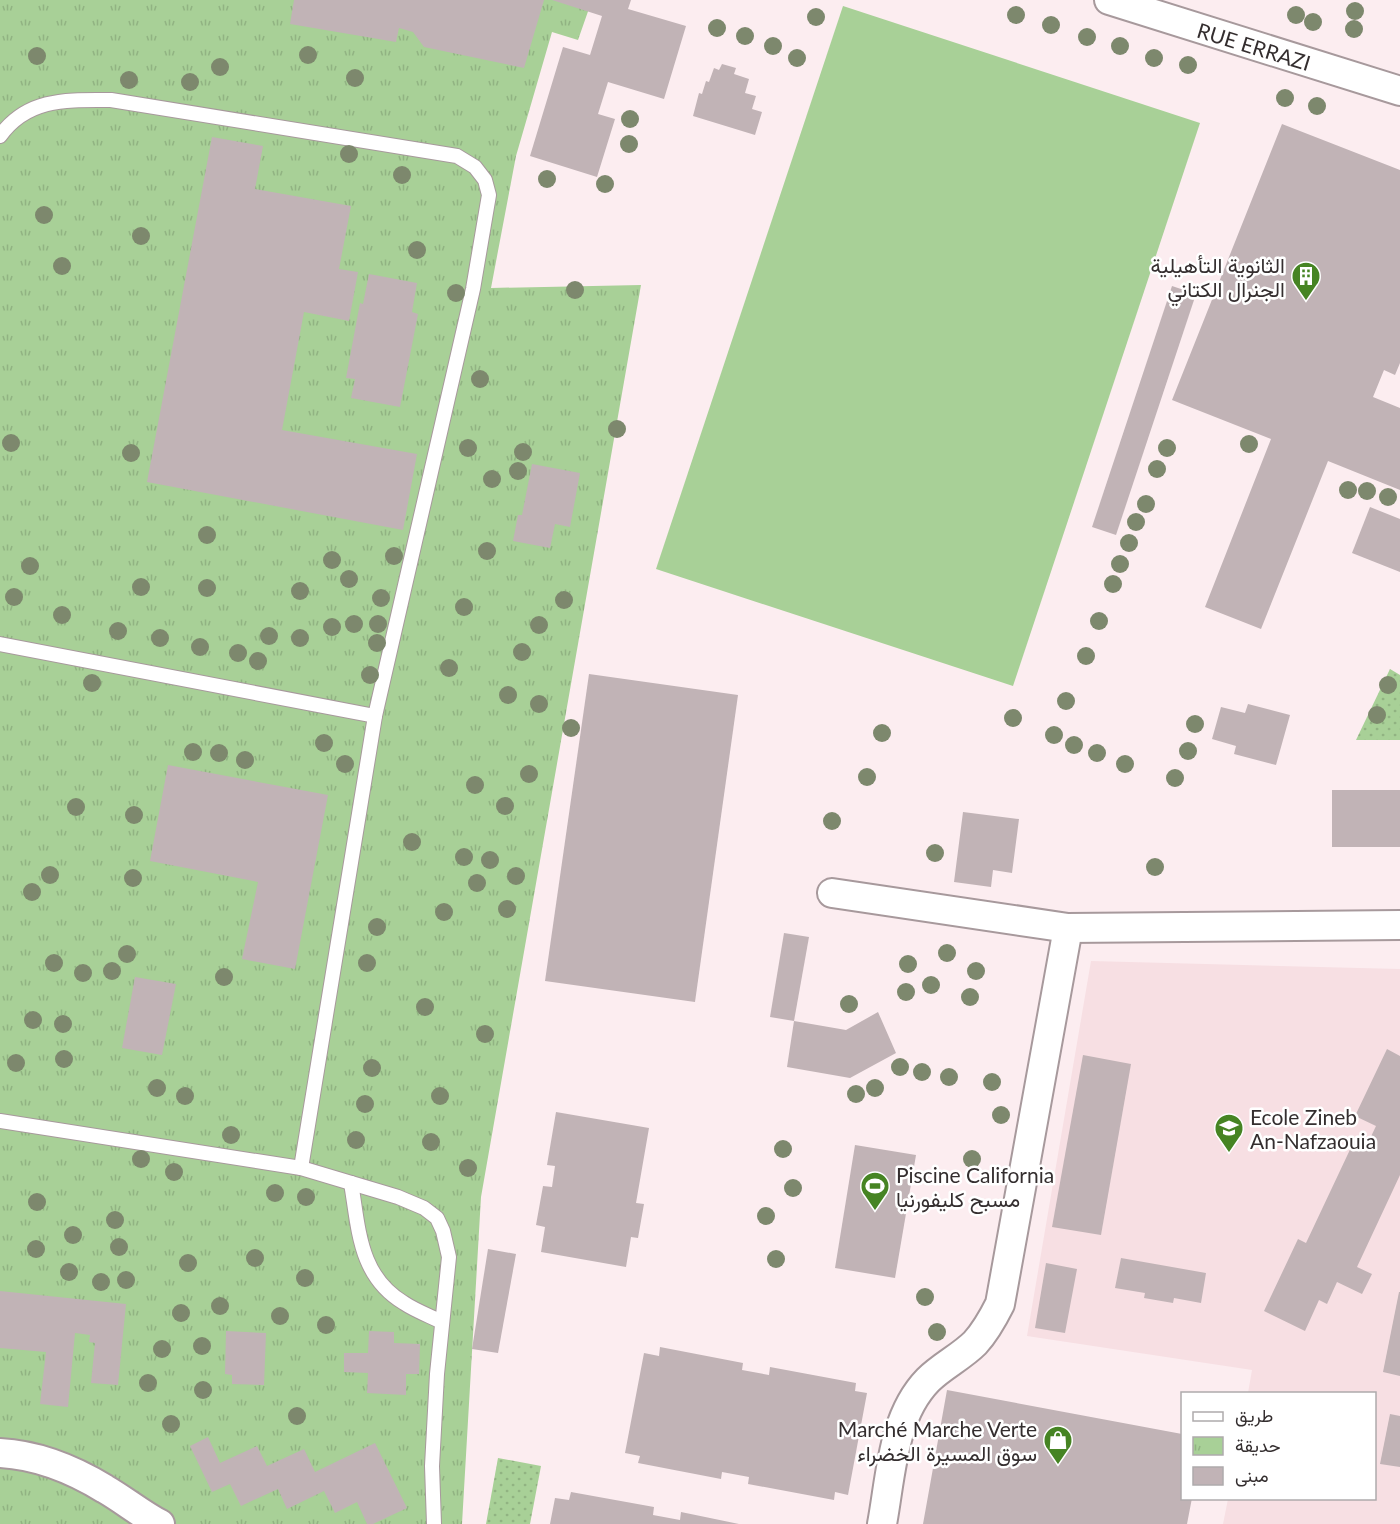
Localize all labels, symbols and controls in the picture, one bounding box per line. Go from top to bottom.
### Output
street label: RUE ERRAZI [1194,17,1314,75]
place label: الثانوية التأهيلية الجنرال الكتاني [1151,252,1285,307]
building icon: الثانوية التأهيلية الجنرال الكتاني [1290,260,1322,302]
place label: Ecole Zineb An-Nafzaouia [1250,1104,1376,1153]
school or university icon: Ecole Zineb An-Nafzaouia [1213,1112,1245,1154]
place label: Piscine California مسبح كليفورنيا [896,1162,1054,1214]
sports icon: Piscine California مسبح كليفورنيا [859,1170,891,1212]
legend [1181,1392,1376,1500]
text: طريق [1235,1404,1273,1427]
place label: Marché Marche Verte سوق المسيرة الخضراء [838,1416,1037,1467]
shop icon: Marché Marche Verte سوق المسيرة الخضراء [1042,1424,1074,1466]
text: حديقة [1235,1434,1281,1456]
text: مبنى [1235,1464,1269,1487]

